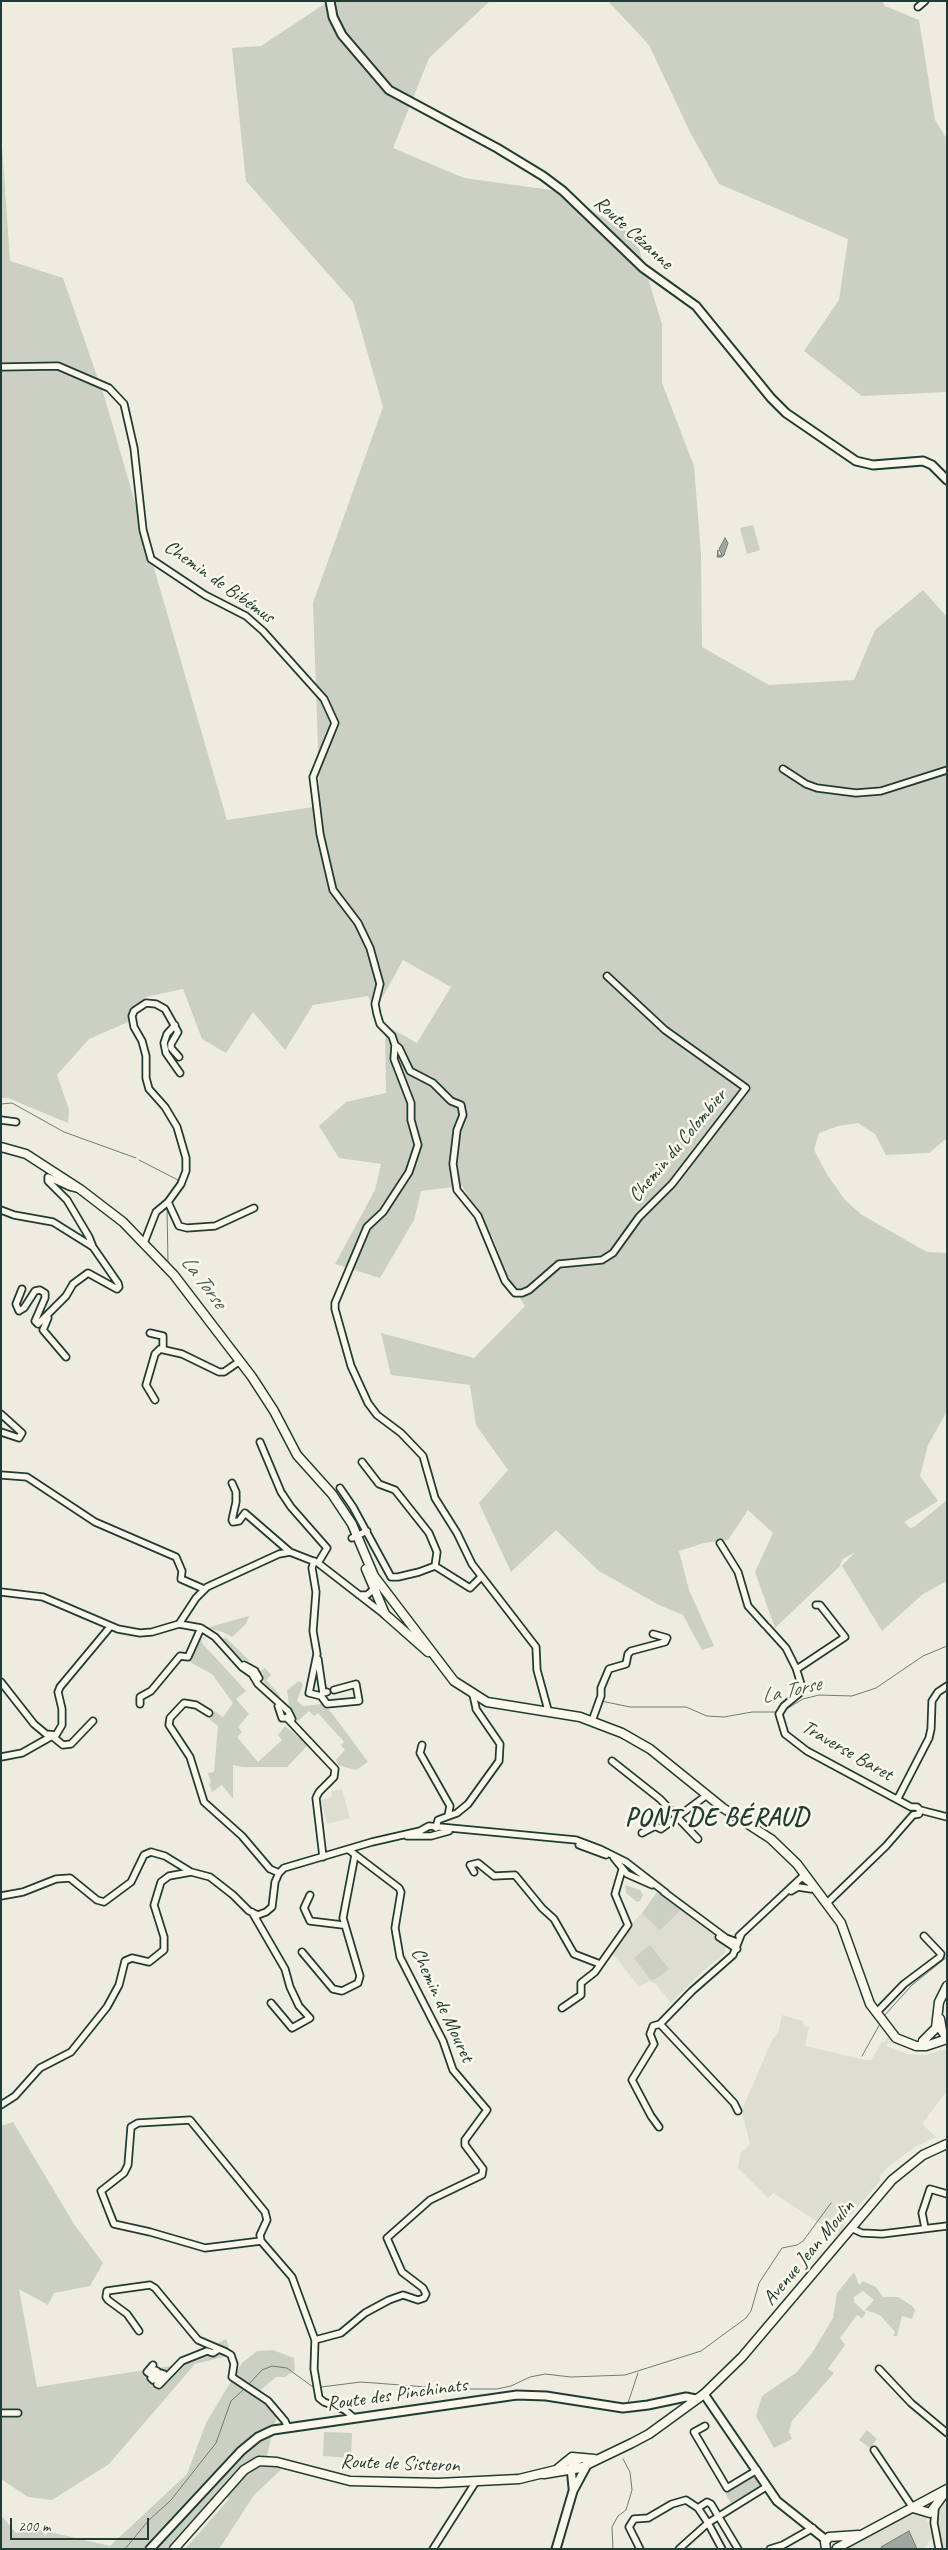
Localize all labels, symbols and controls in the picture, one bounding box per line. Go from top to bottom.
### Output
street label: Route Cézanne [588,191,678,275]
street label: Chemin de Bibémus [159,535,279,629]
street label: Chemin du Colombier [624,1085,732,1207]
water label: La Torse [175,1251,231,1313]
water label: La Torse [759,1672,823,1710]
street label: Traverse Baret [797,1715,897,1787]
district label: PONT DE BÉRAUD [624,1803,810,1833]
street label: Chemin de Mouret [405,1944,479,2066]
street label: Avenue Jean Moulin [758,2195,860,2311]
street label: Route des Pinchinats [325,2373,469,2417]
street label: Route de Sisteron [340,2450,460,2478]
scale bar [12,2508,151,2540]
text: 200 m [18,2517,50,2536]

